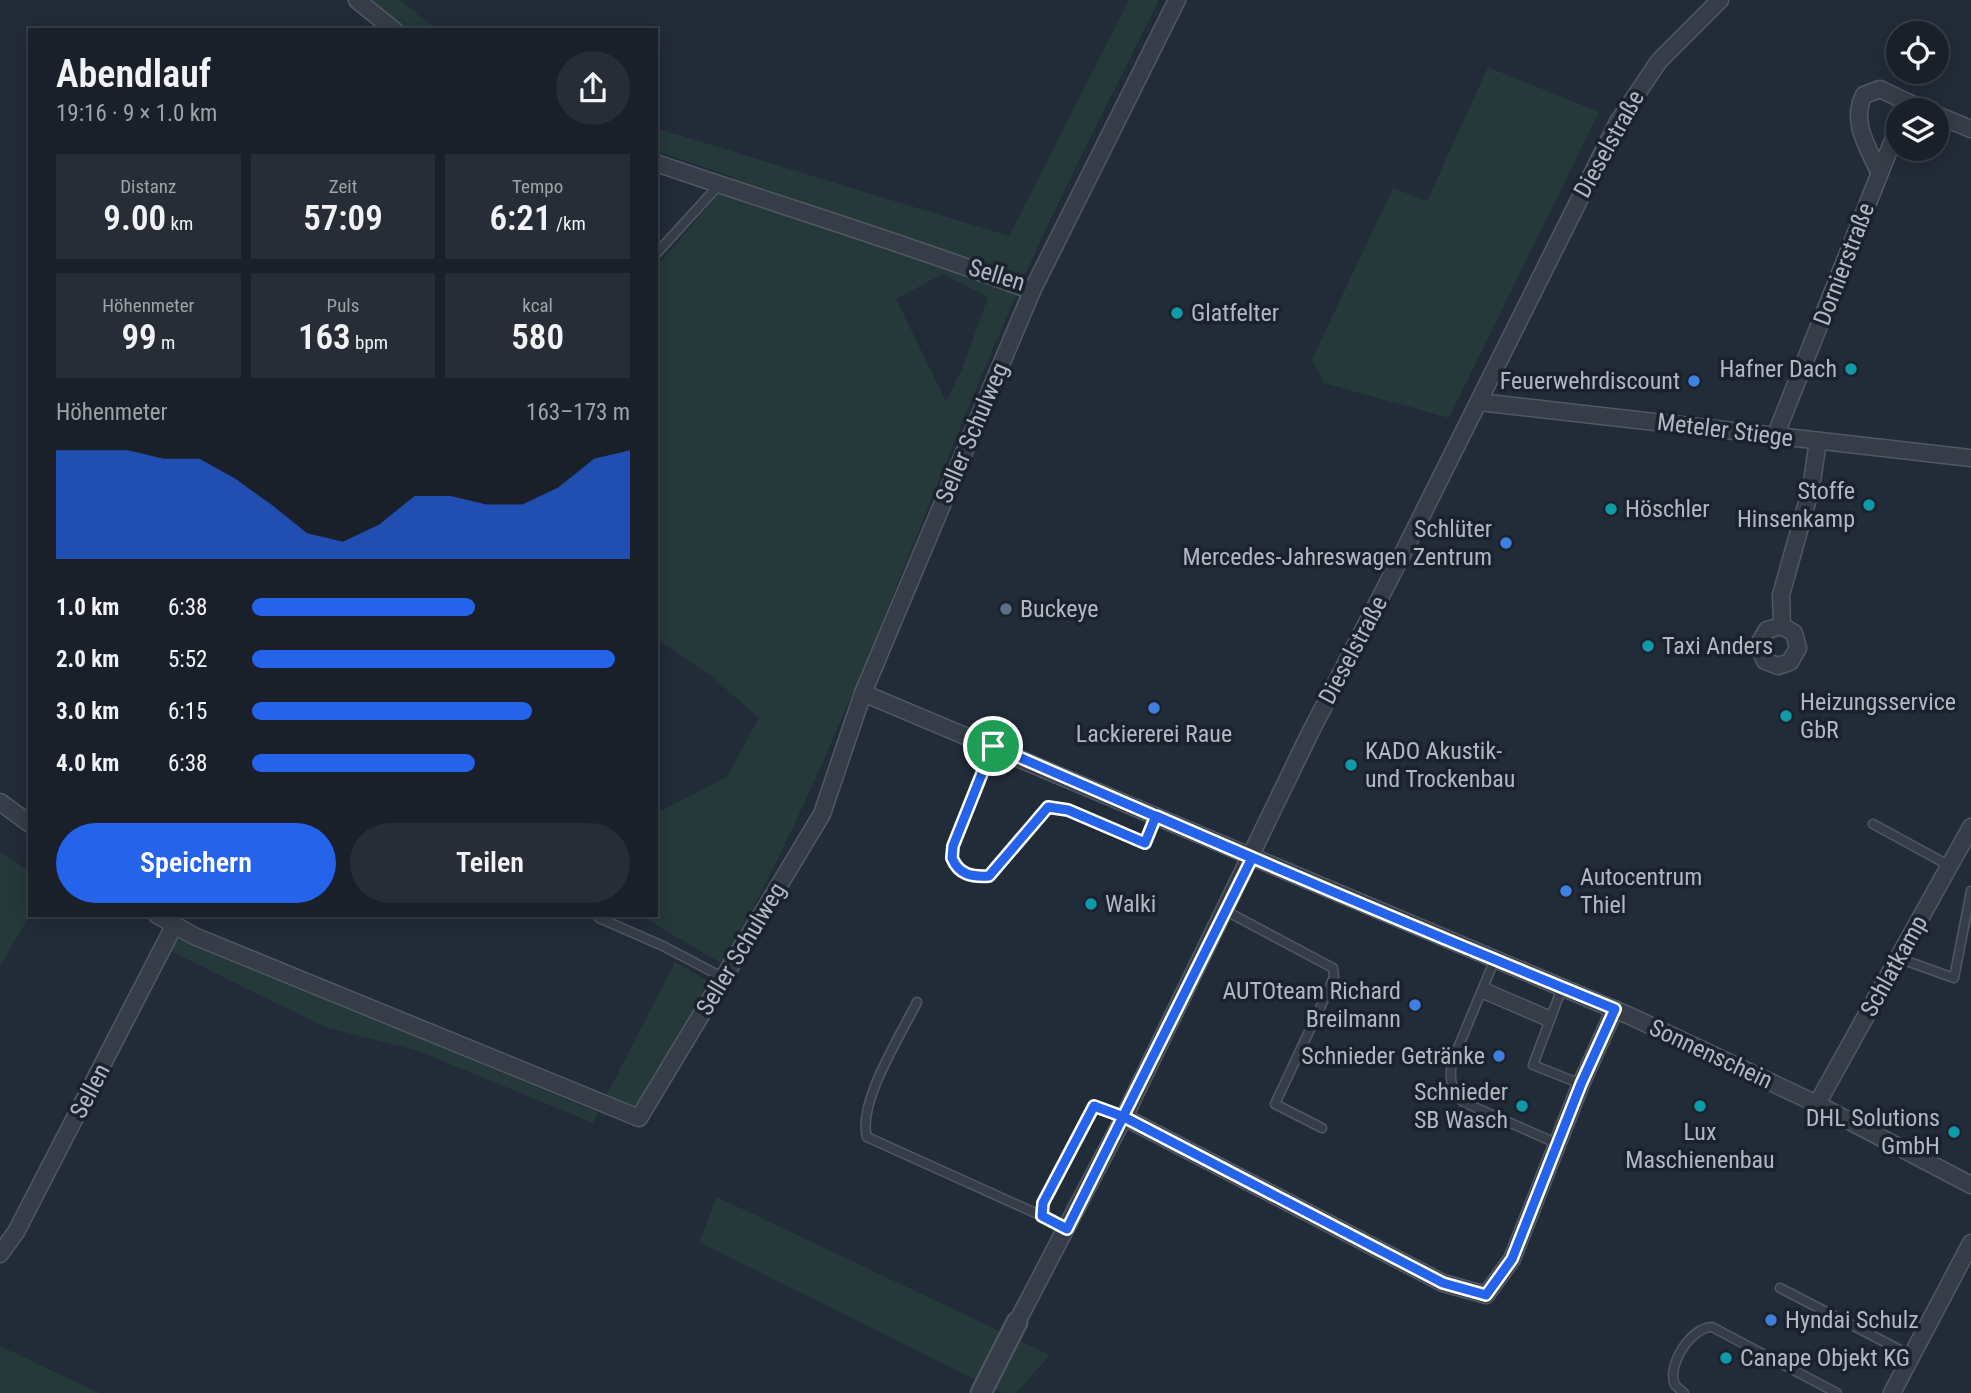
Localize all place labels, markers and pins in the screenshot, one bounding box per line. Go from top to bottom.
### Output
place label: Glatfelter [1191,299,1279,327]
marker: Glatfelter [1169,305,1185,321]
place label: Hafner Dach [1719,355,1837,383]
marker: Hafner Dach [1843,361,1859,377]
place label: Feuerwehrdiscount [1500,367,1680,395]
marker: Feuerwehrdiscount [1686,373,1702,389]
place label: Stoffe Hinsenkamp [1737,477,1855,533]
place label: Höschler [1625,495,1710,523]
marker: Stoffe Hinsenkamp [1861,497,1877,513]
marker: Höschler [1603,501,1619,517]
place label: Schlüter Mercedes-Jahreswagen Zentrum [1183,515,1492,571]
marker: Schlüter Mercedes-Jahreswagen Zentrum [1498,535,1514,551]
place label: Buckeye [1020,595,1099,623]
marker: Buckeye [998,601,1014,617]
place label: Taxi Anders [1662,632,1773,660]
marker: Taxi Anders [1640,638,1656,654]
place label: Heizungsservice GbR [1800,688,1956,744]
marker: Lackiererei Raue [1146,700,1162,716]
marker: Heizungsservice GbR [1778,708,1794,724]
pin [963,716,1023,776]
place label: Lackiererei Raue [1076,720,1232,748]
place label: KADO Akustik- und Trockenbau [1365,737,1515,793]
marker: KADO Akustik- und Trockenbau [1343,757,1359,773]
place label: Autocentrum Thiel [1580,863,1702,919]
marker: Autocentrum Thiel [1558,883,1574,899]
place label: Walki [1105,890,1156,918]
marker: Walki [1083,896,1099,912]
place label: AUTOteam Richard Breilmann [1222,977,1401,1033]
marker: AUTOteam Richard Breilmann [1407,997,1423,1013]
place label: Schnieder Getränke [1301,1042,1485,1070]
marker: Schnieder Getränke [1491,1048,1507,1064]
place label: Schnieder SB Wasch [1414,1078,1508,1134]
marker: Schnieder SB Wasch [1514,1098,1530,1114]
marker: Lux Maschienenbau [1692,1098,1708,1114]
place label: DHL Solutions GmbH [1806,1104,1940,1160]
place label: Lux Maschienenbau [1625,1118,1775,1174]
marker: DHL Solutions GmbH [1946,1124,1962,1140]
place label: Hyndai Schulz [1785,1306,1919,1334]
marker: Hyndai Schulz [1763,1312,1779,1328]
place label: Canape Objekt KG [1740,1344,1910,1372]
marker: Canape Objekt KG [1718,1350,1734,1366]

